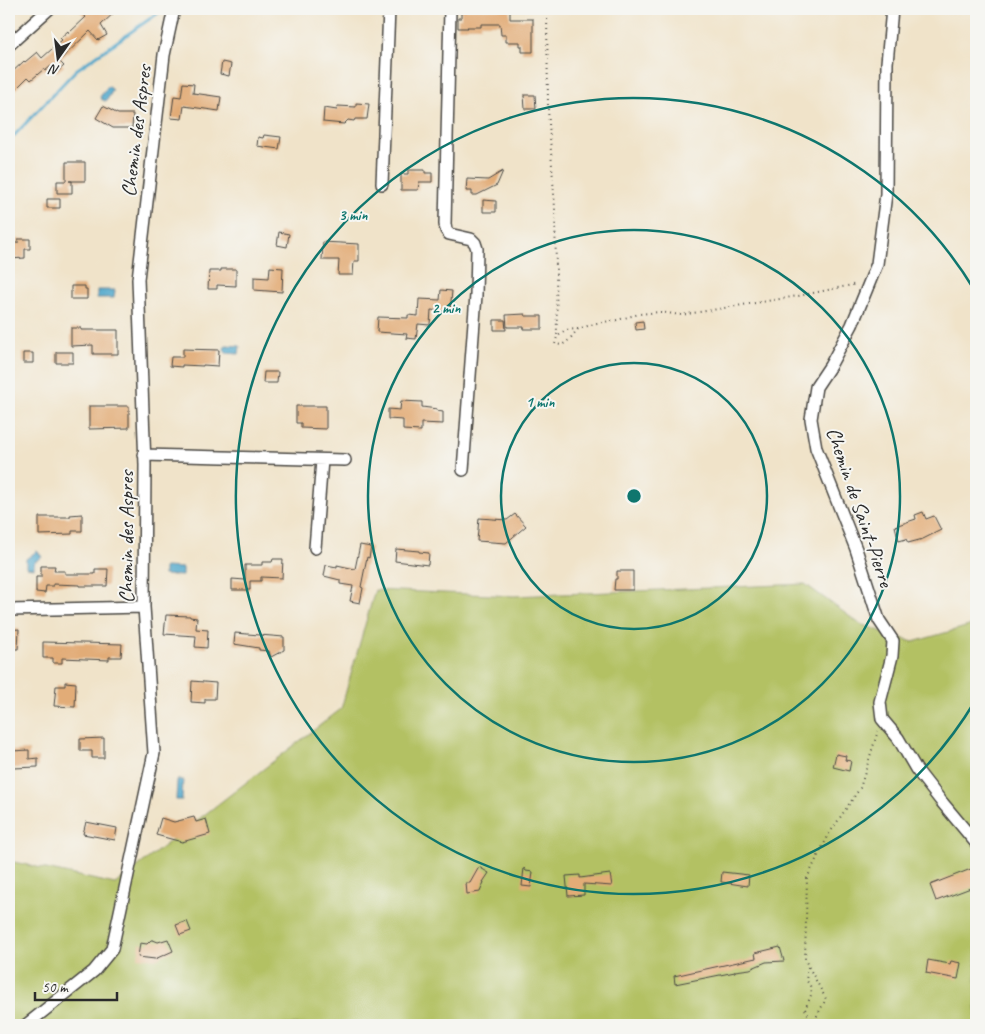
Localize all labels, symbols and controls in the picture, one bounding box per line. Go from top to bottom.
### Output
north arrow [32,32,82,82]
text: N [46,60,61,79]
street label: Chemin des Aspres [115,62,157,198]
text: 3 min [339,206,368,225]
text: 2 min [432,299,461,318]
text: 1 min [526,393,555,412]
street label: Chemin de Saint-Pierre [821,424,900,591]
street label: Chemin des Aspres [113,469,139,603]
centre of rings [625,487,643,505]
scale bar [35,969,118,1001]
text: 50 m [42,978,69,997]

